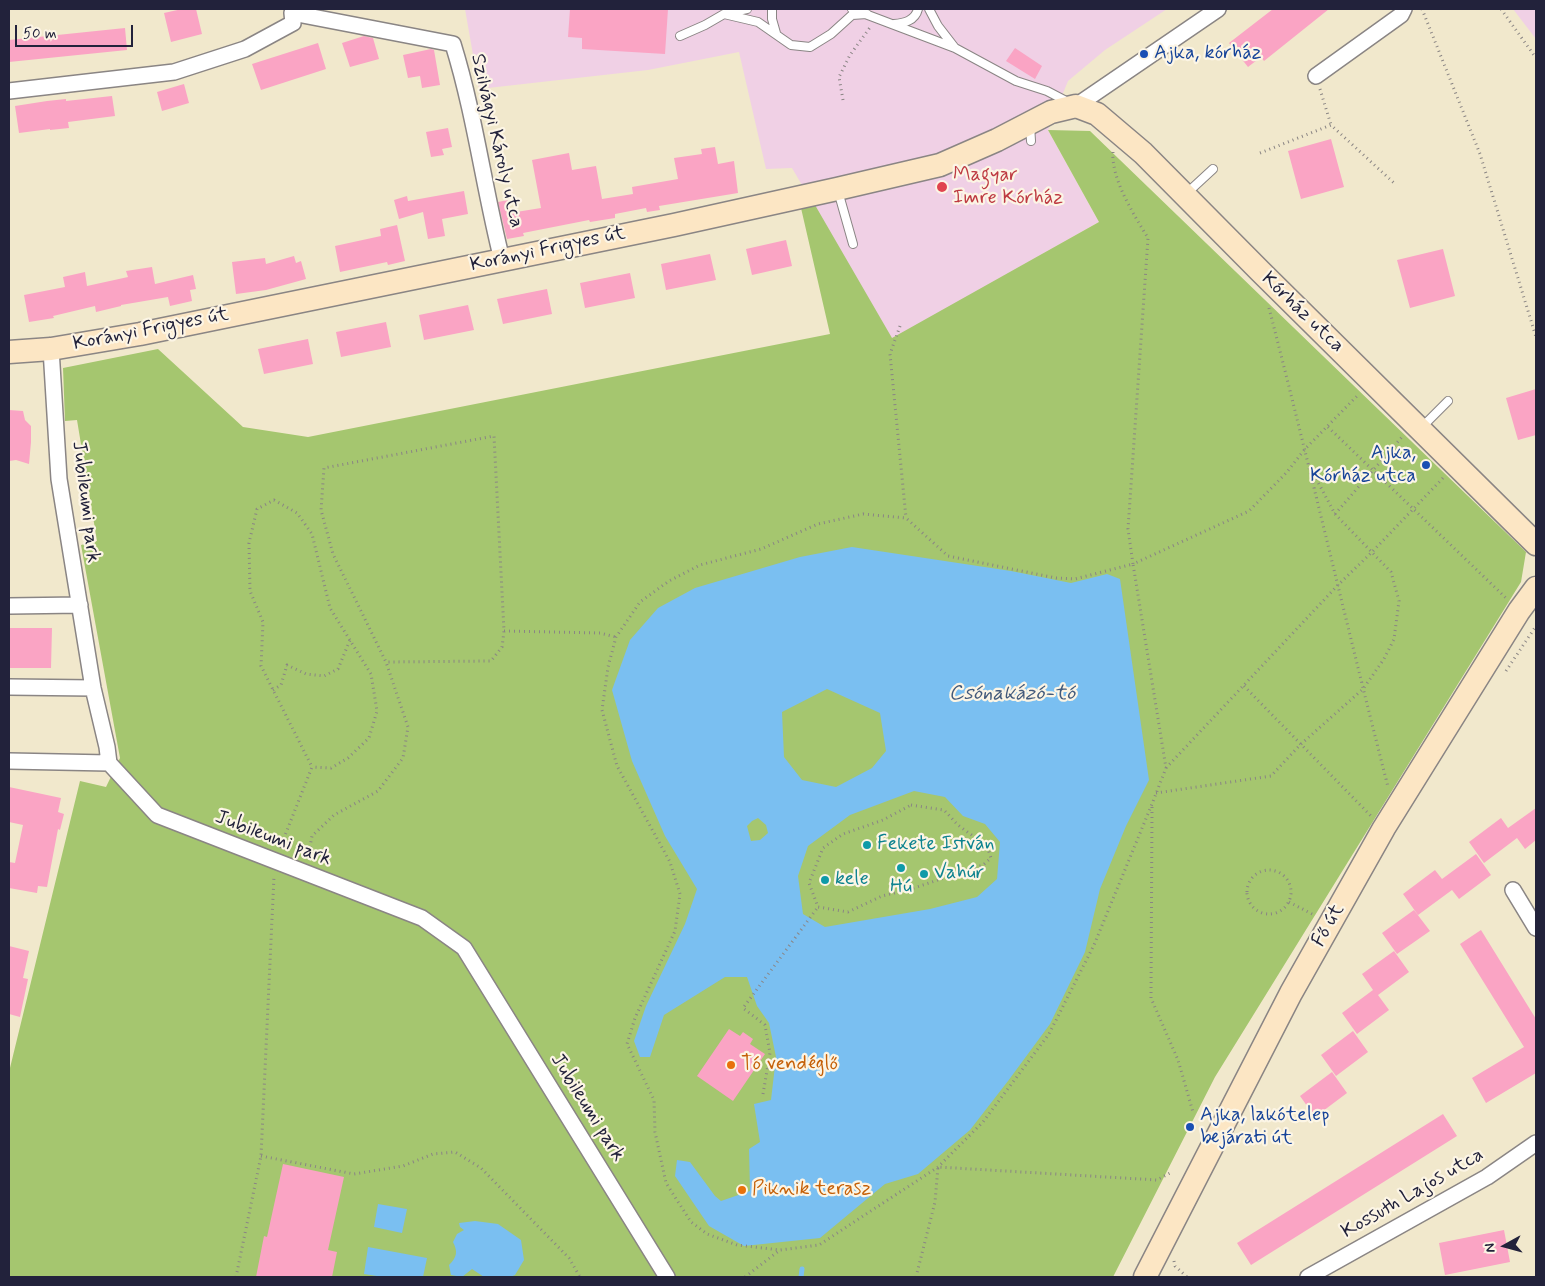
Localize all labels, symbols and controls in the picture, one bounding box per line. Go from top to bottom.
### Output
scale bar [18,15,135,47]
text: 50 m [23,24,57,44]
place label: Ajka, kórház [1154,42,1262,66]
marker: Ajka, kórház [1138,48,1150,60]
street label: Szilvágyi Károly utca [464,52,528,230]
place label: Magyar Imre Kórház [953,164,1063,211]
marker: Magyar Imre Kórház [935,180,949,194]
street label: Korányi Frigyes út [468,222,628,278]
street label: Kórház utca [1256,268,1348,358]
street label: Korányi Frigyes út [71,303,231,357]
street label: Jubileumi park [66,440,104,564]
place label: Ajka, Kórház utca [1310,442,1416,489]
marker: Ajka, Kórház utca [1420,459,1432,471]
water label: Csónakázó-tó [949,682,1075,708]
street label: Jubileumi park [212,806,334,872]
place label: Fekete István [877,833,995,857]
marker: Fekete István [861,839,873,851]
marker: Hú [895,862,907,874]
place label: Vahúr [934,862,984,886]
place label: kele [835,868,869,892]
marker: Vahúr [918,868,930,880]
marker: kele [819,874,831,886]
place label: Hú [890,876,912,900]
street label: Fő út [1308,900,1350,952]
street label: Jubileumi park [544,1050,630,1166]
place label: Tó vendéglő [741,1053,838,1077]
marker: Tó vendéglő [725,1059,737,1071]
place label: Ajka, lakótelep bejárati út [1200,1104,1329,1151]
marker: Ajka, lakótelep bejárati út [1184,1121,1196,1133]
street label: Kossuth Lajos utca [1338,1144,1488,1244]
place label: Piknik terasz [752,1178,871,1202]
marker: Piknik terasz [736,1184,748,1196]
north arrow [1480,1221,1530,1271]
text: N [1481,1242,1500,1254]

